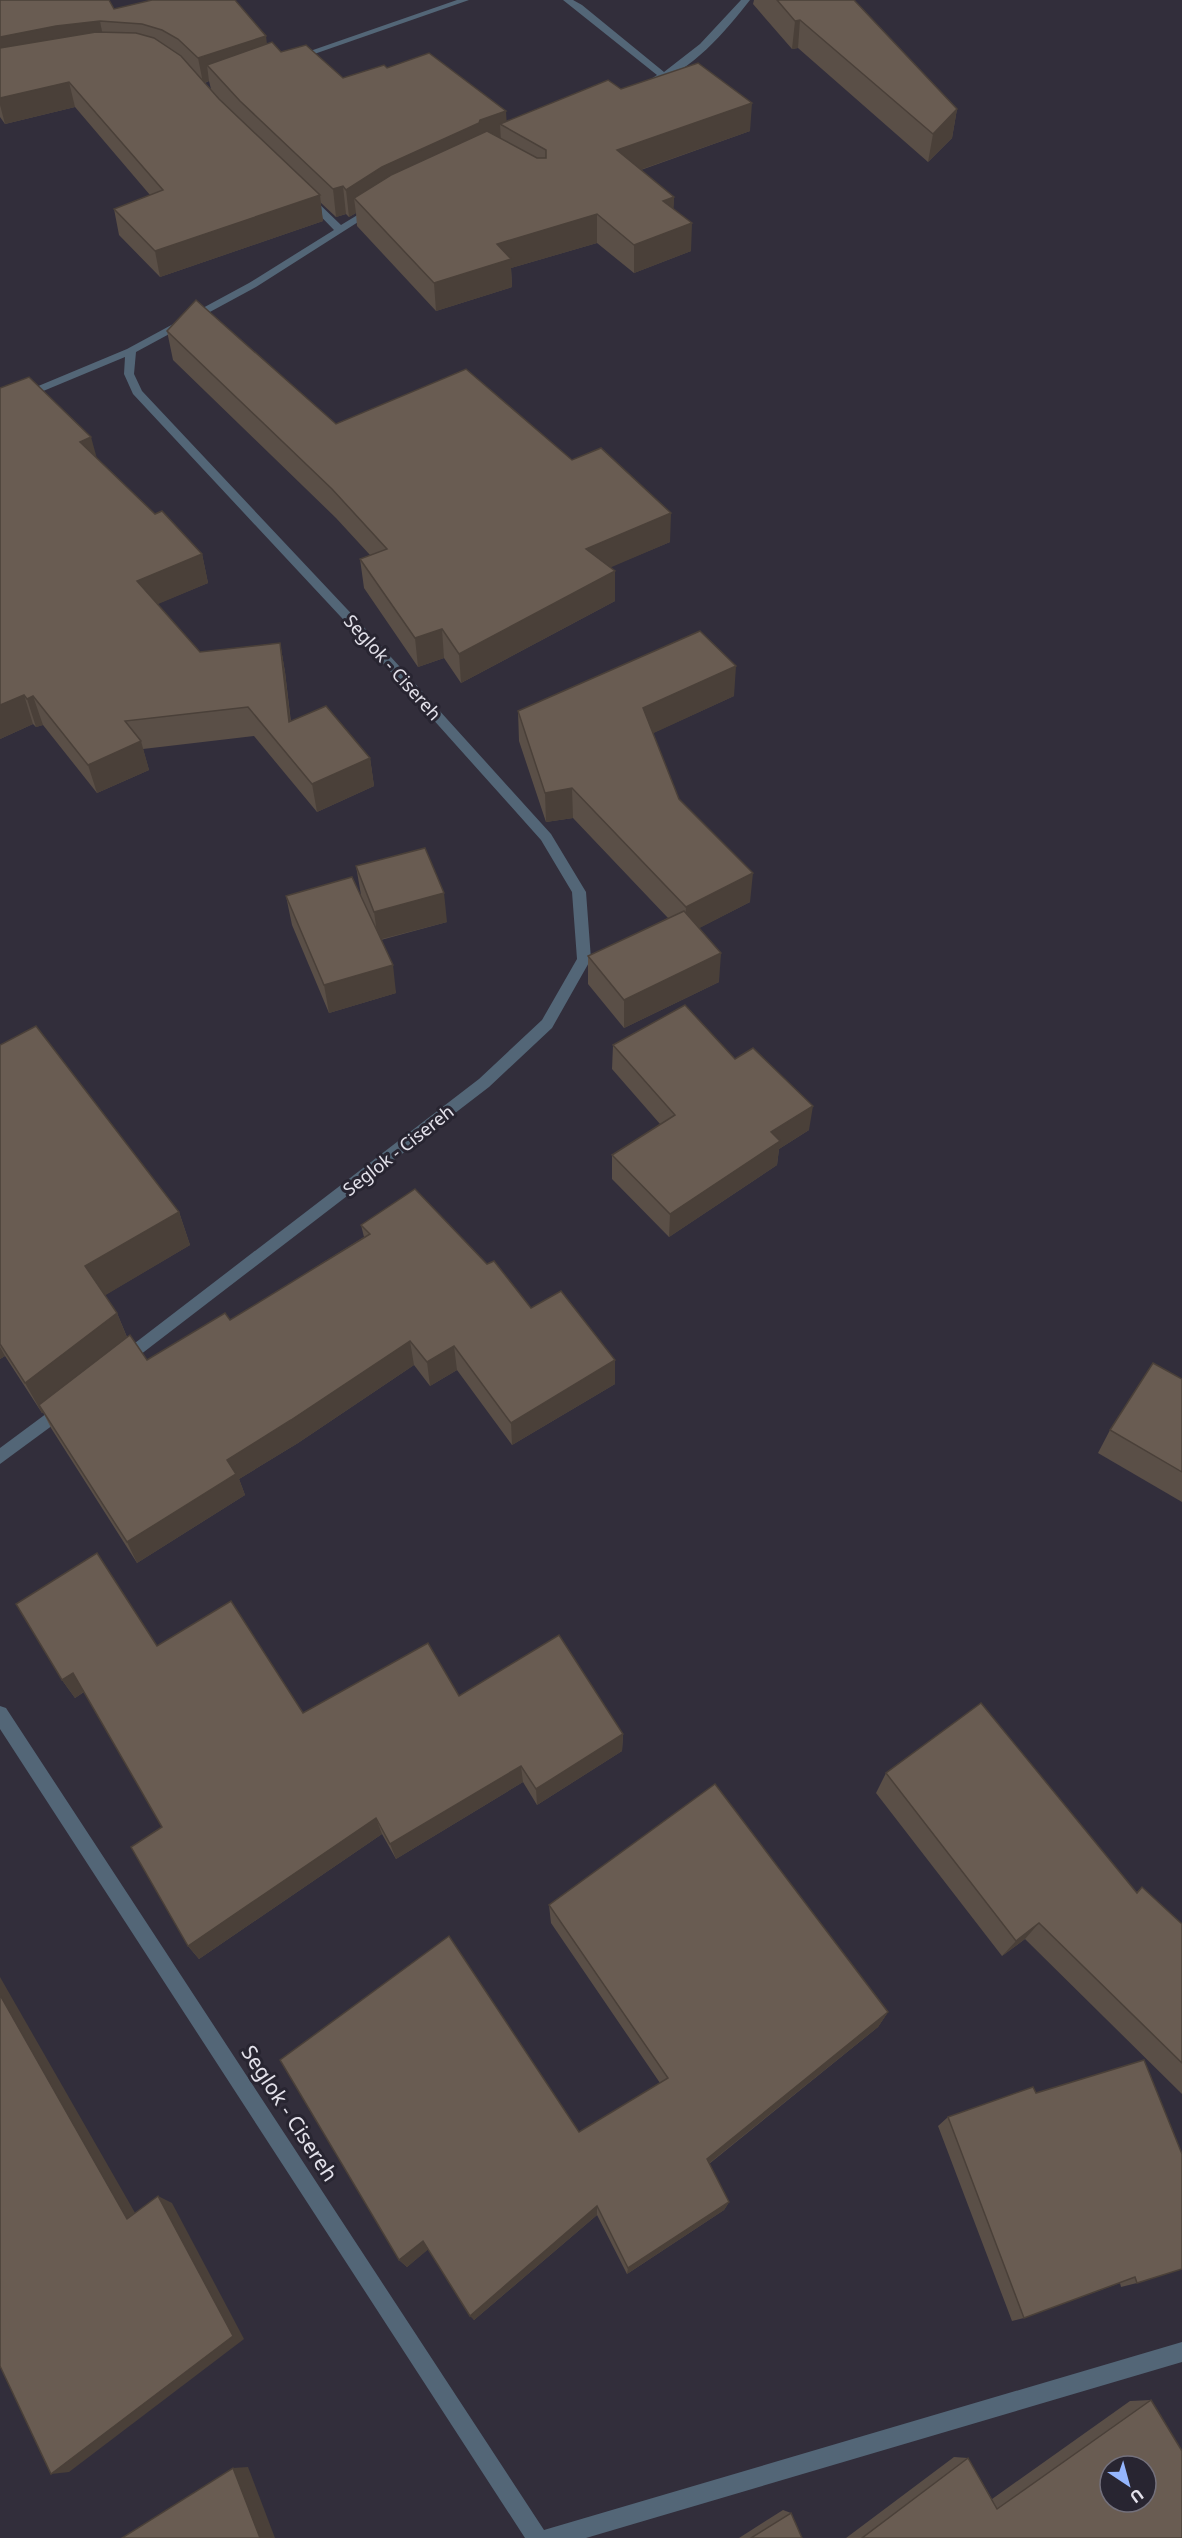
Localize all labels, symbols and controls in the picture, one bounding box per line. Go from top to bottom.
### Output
street label: Seglok - Cisereh [339,609,447,725]
street label: Seglok - Cisereh [338,1099,458,1201]
street label: Seglok - Cisereh [236,2040,344,2186]
north arrow [1098,2454,1158,2514]
text: U [1125,2484,1148,2509]

